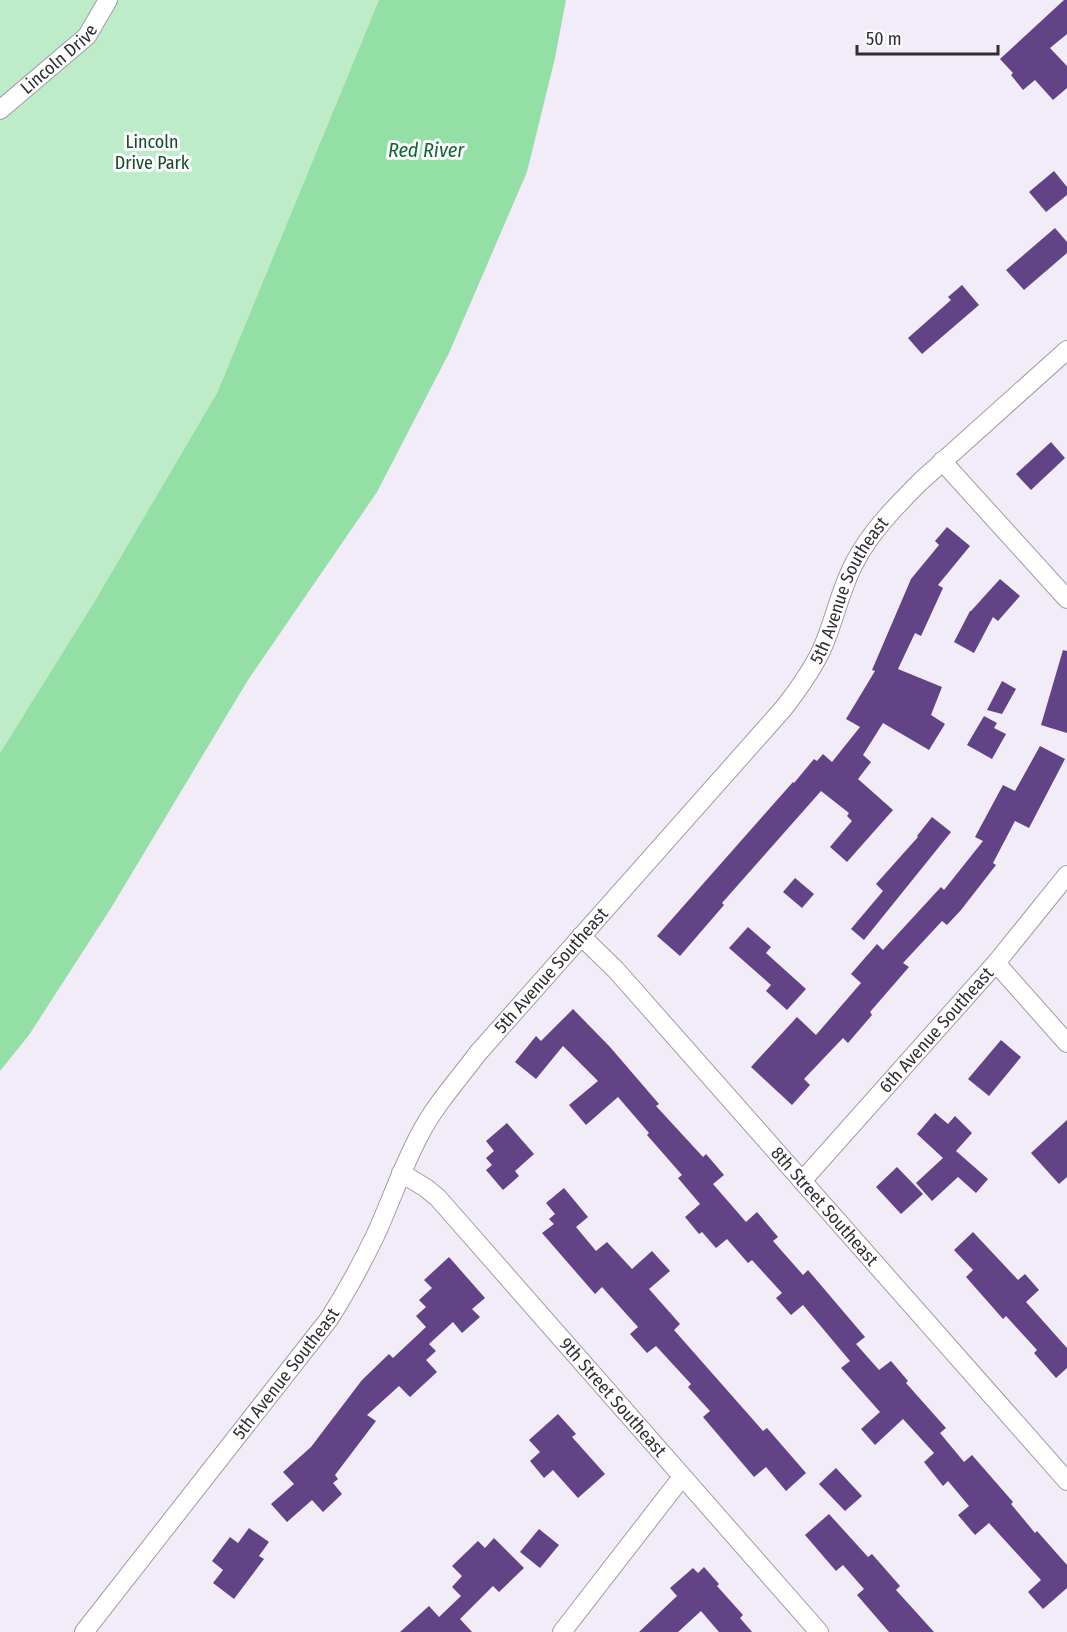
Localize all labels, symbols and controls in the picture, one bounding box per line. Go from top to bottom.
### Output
scale bar [857,18,998,56]
street label: Lincoln Drive [16,20,102,99]
text: 50 m [866,28,902,50]
park label: Lincoln Drive Park [115,131,190,174]
water label: Red River [388,138,465,162]
street label: 5th Avenue Southeast [805,512,893,668]
street label: 5th Avenue Southeast [490,903,613,1038]
street label: 6th Avenue Southeast [874,962,998,1098]
street label: 8th Street Southeast [766,1142,883,1270]
street label: 5th Avenue Southeast [228,1304,344,1444]
street label: 9th Street Southeast [555,1333,671,1461]

